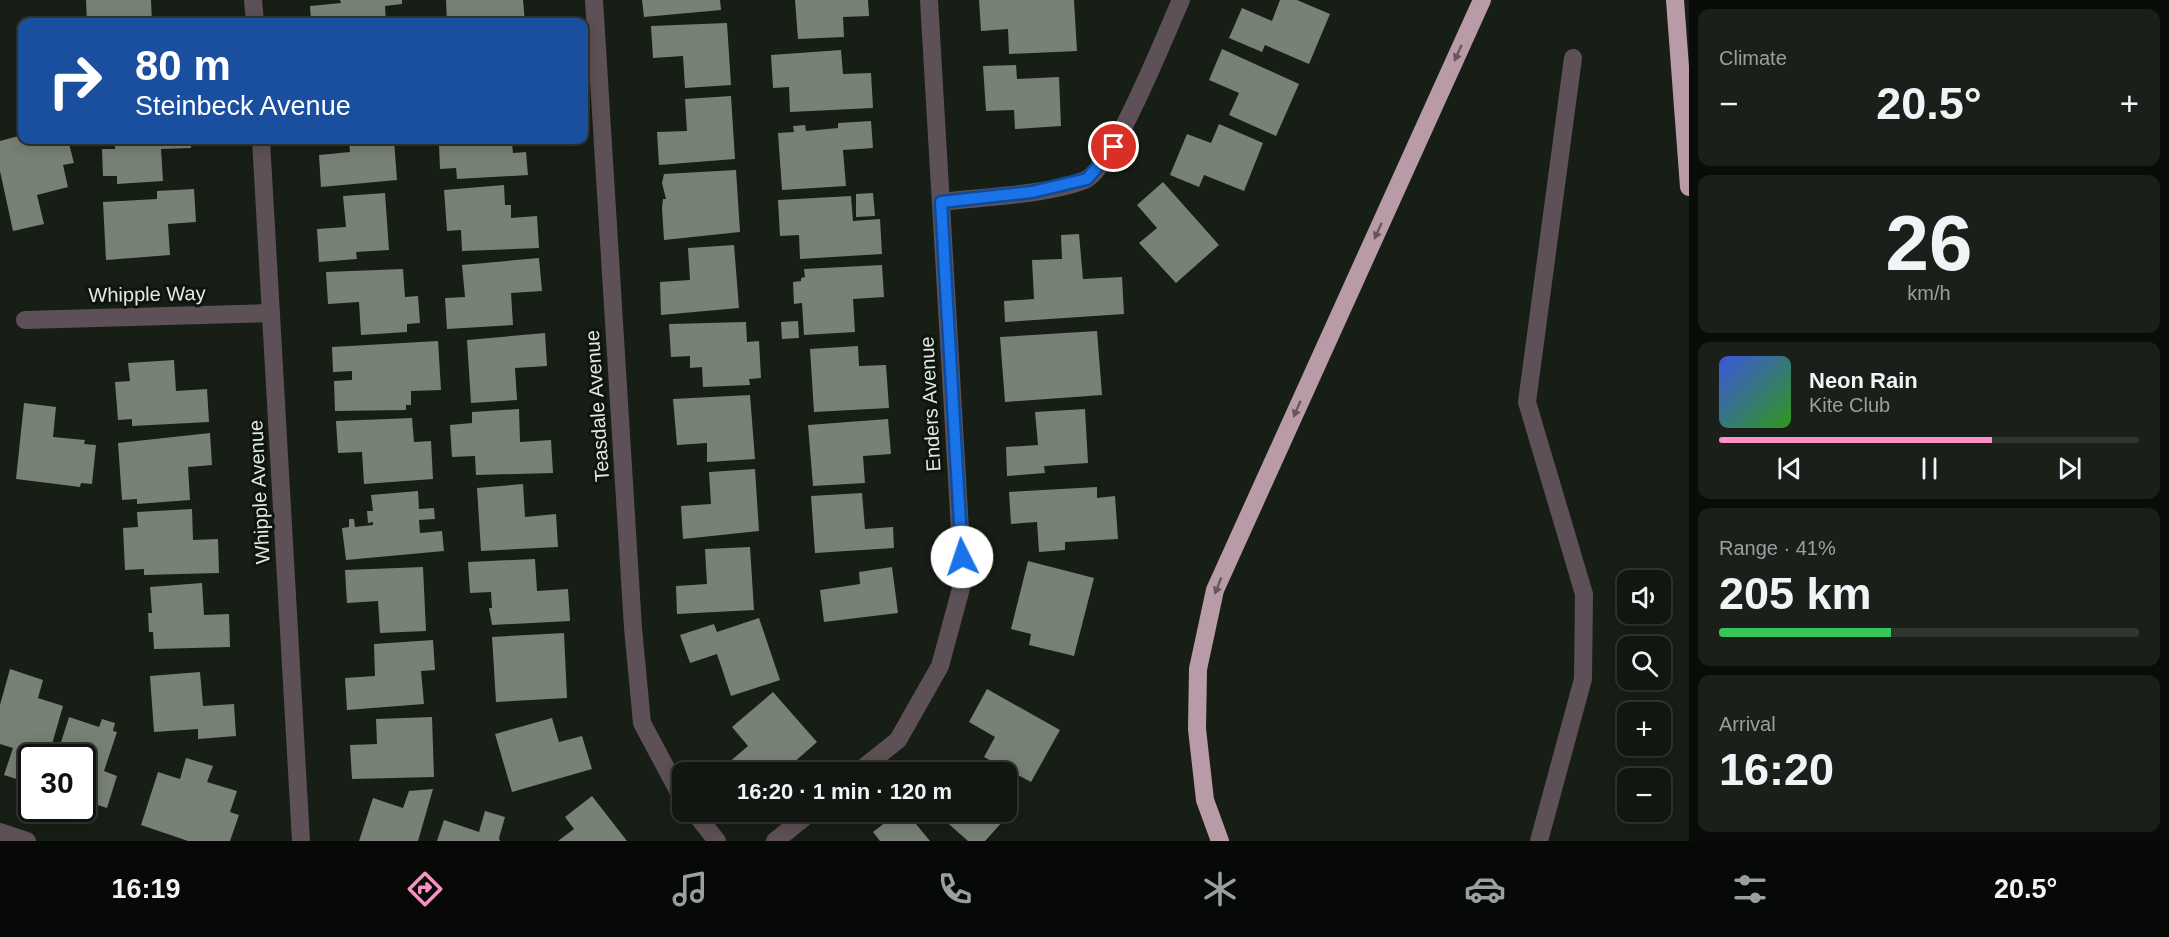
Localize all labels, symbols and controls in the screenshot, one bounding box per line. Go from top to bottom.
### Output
icon: right [36,42,114,120]
text: 80 m [135,42,231,89]
one-way arrow [1454,45,1463,62]
text: Climate [1719,47,1787,69]
text: 20.5° [1876,78,1982,129]
text: − [1719,85,1738,122]
text: + [2120,85,2139,122]
text: Steinbeck Avenue [135,91,351,121]
pin [1088,121,1139,172]
icon: arrive [1097,130,1130,163]
text: 26 [1886,199,1972,287]
one-way arrow [1373,222,1382,240]
street label: Whipple Way [88,282,206,306]
text: km/h [1907,282,1951,304]
street label: Teasdale Avenue [581,329,613,483]
street label: Enders Avenue [915,336,945,472]
text: Neon Rain [1809,368,1918,393]
text: Kite Club [1809,394,1890,416]
one-way arrow [1293,400,1302,417]
street label: Whipple Avenue [244,419,274,565]
icon: previous [1773,452,1806,485]
icon: pause [1913,452,1946,485]
icon: next [2053,452,2086,485]
position arrow [930,525,994,589]
text: Range · 41% [1719,537,1836,559]
text: 205 km [1719,568,1872,619]
map controls [1617,570,1671,822]
button: sound [1617,570,1671,624]
one-way arrow [1212,578,1222,596]
button: search [1617,636,1671,690]
button: + [1617,702,1671,756]
text: Arrival [1719,713,1776,735]
speed limit sign: 30 [18,744,96,822]
text: 16:20 [1719,744,1834,795]
button: − [1617,768,1671,822]
text: 16:20 · 1 min · 120 m [737,779,952,804]
icon: directions [404,868,446,910]
icon: music [669,868,711,910]
icon: phone [934,868,976,910]
icon: climate [1199,868,1241,910]
icon: car [1464,868,1506,910]
icon: filters [1729,868,1771,910]
text: 16:19 [112,874,181,904]
text: 20.5° [1994,874,2057,904]

